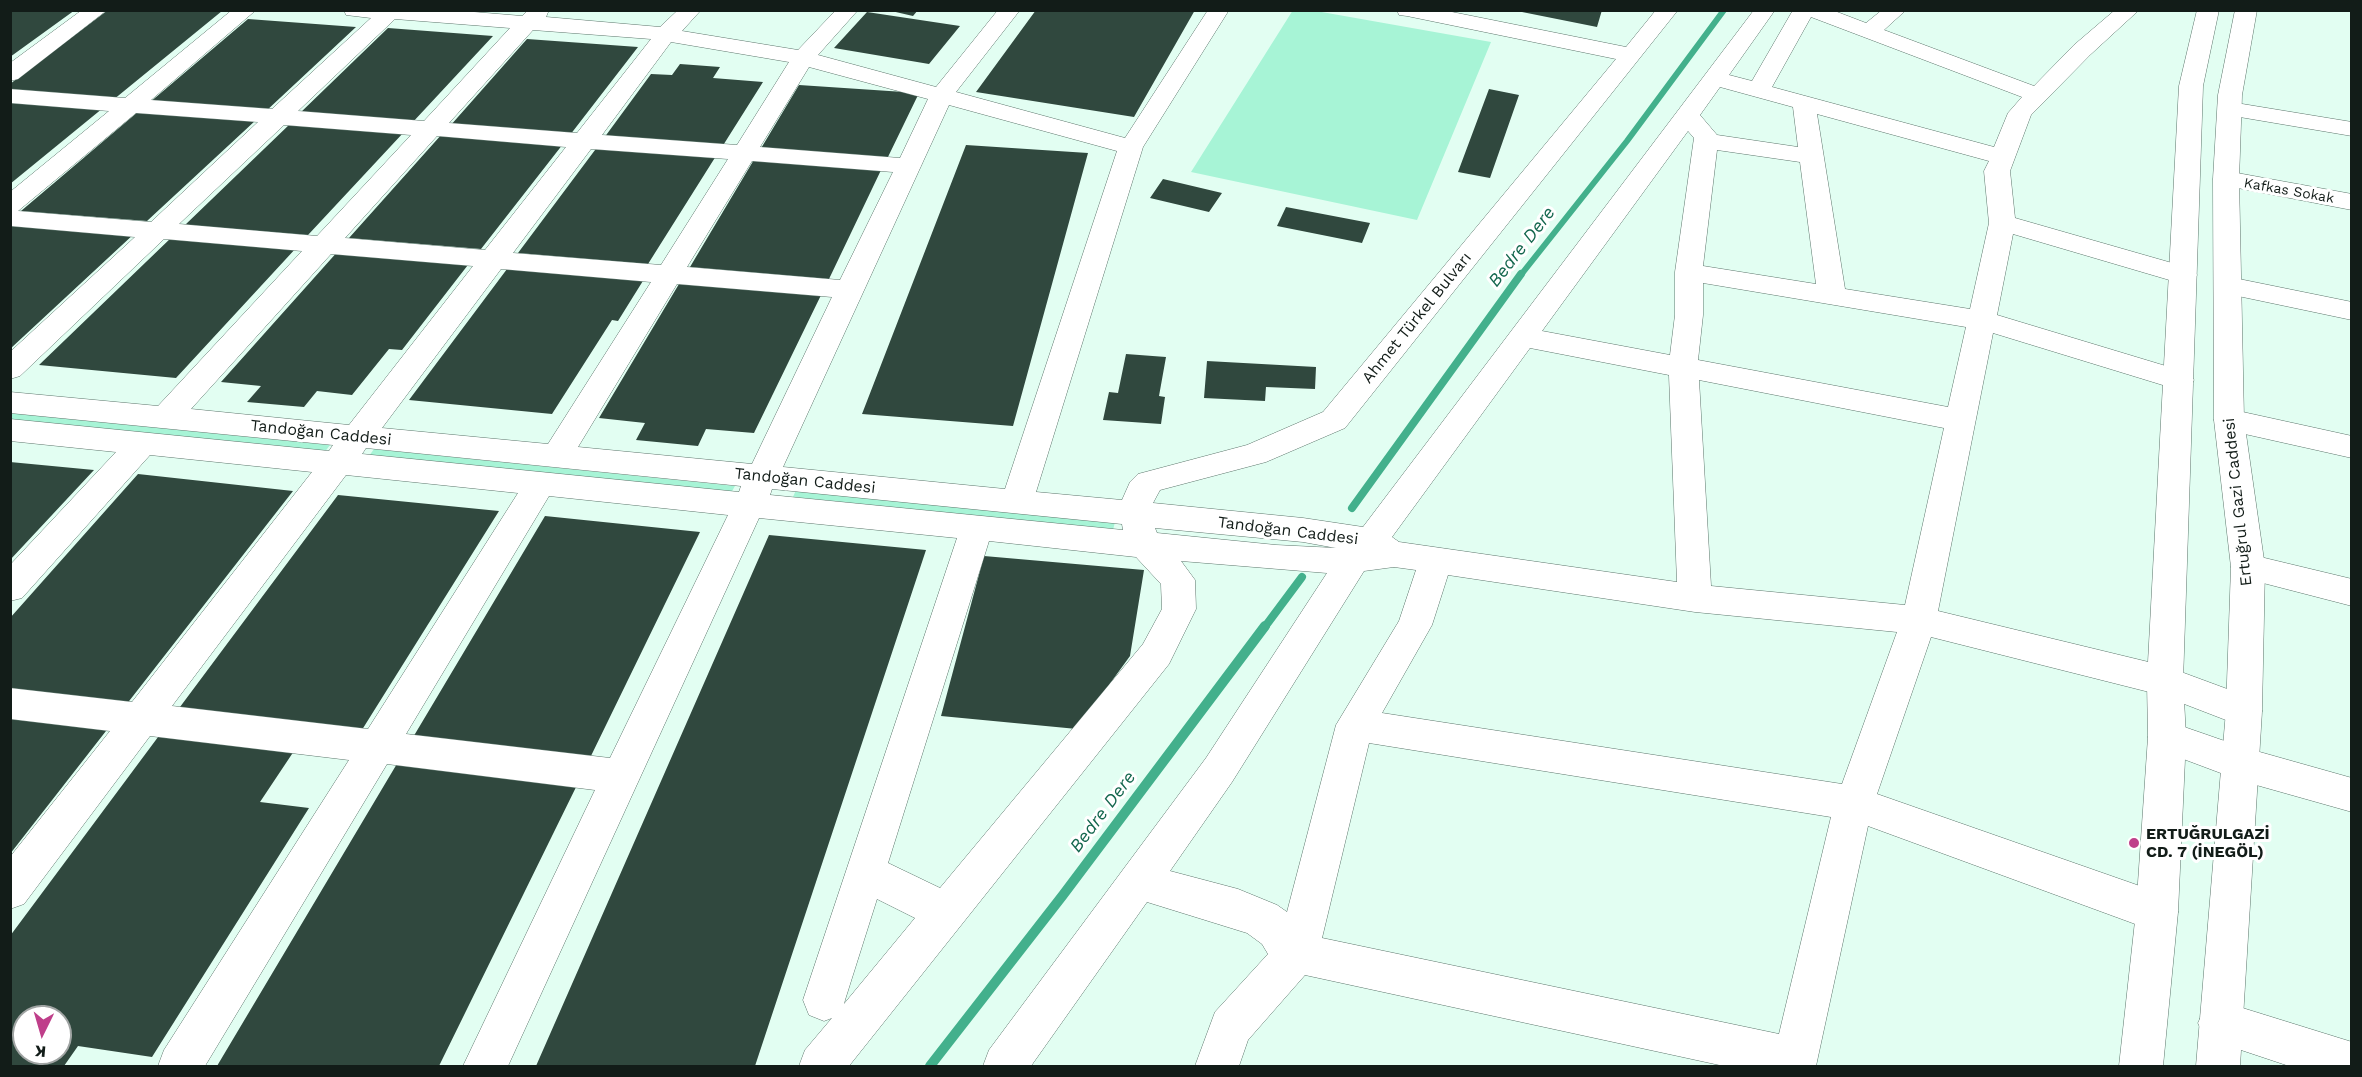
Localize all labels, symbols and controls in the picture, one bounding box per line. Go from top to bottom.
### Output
street label: Kafkas Sokak [2243,175,2335,207]
water label: Bedre Dere [1484,203,1560,291]
street label: Ahmet Türkel Bulvarı [1358,249,1476,387]
street label: Tandoğan Caddesi [250,416,392,450]
street label: Ertuğrul Gazi Caddesi [2220,417,2256,587]
street label: Tandoğan Caddesi [734,464,876,498]
street label: Tandoğan Caddesi [1217,513,1359,549]
water label: Bedre Dere [1066,767,1140,857]
place label: ERTUĞRULGAZİ CD. 7 (İNEGÖL) [2146,824,2270,862]
marker: ERTUĞRULGAZİ CD. 7 (İNEGÖL) [2127,836,2141,850]
north arrow [12,1005,72,1065]
text: K [34,1041,47,1061]

